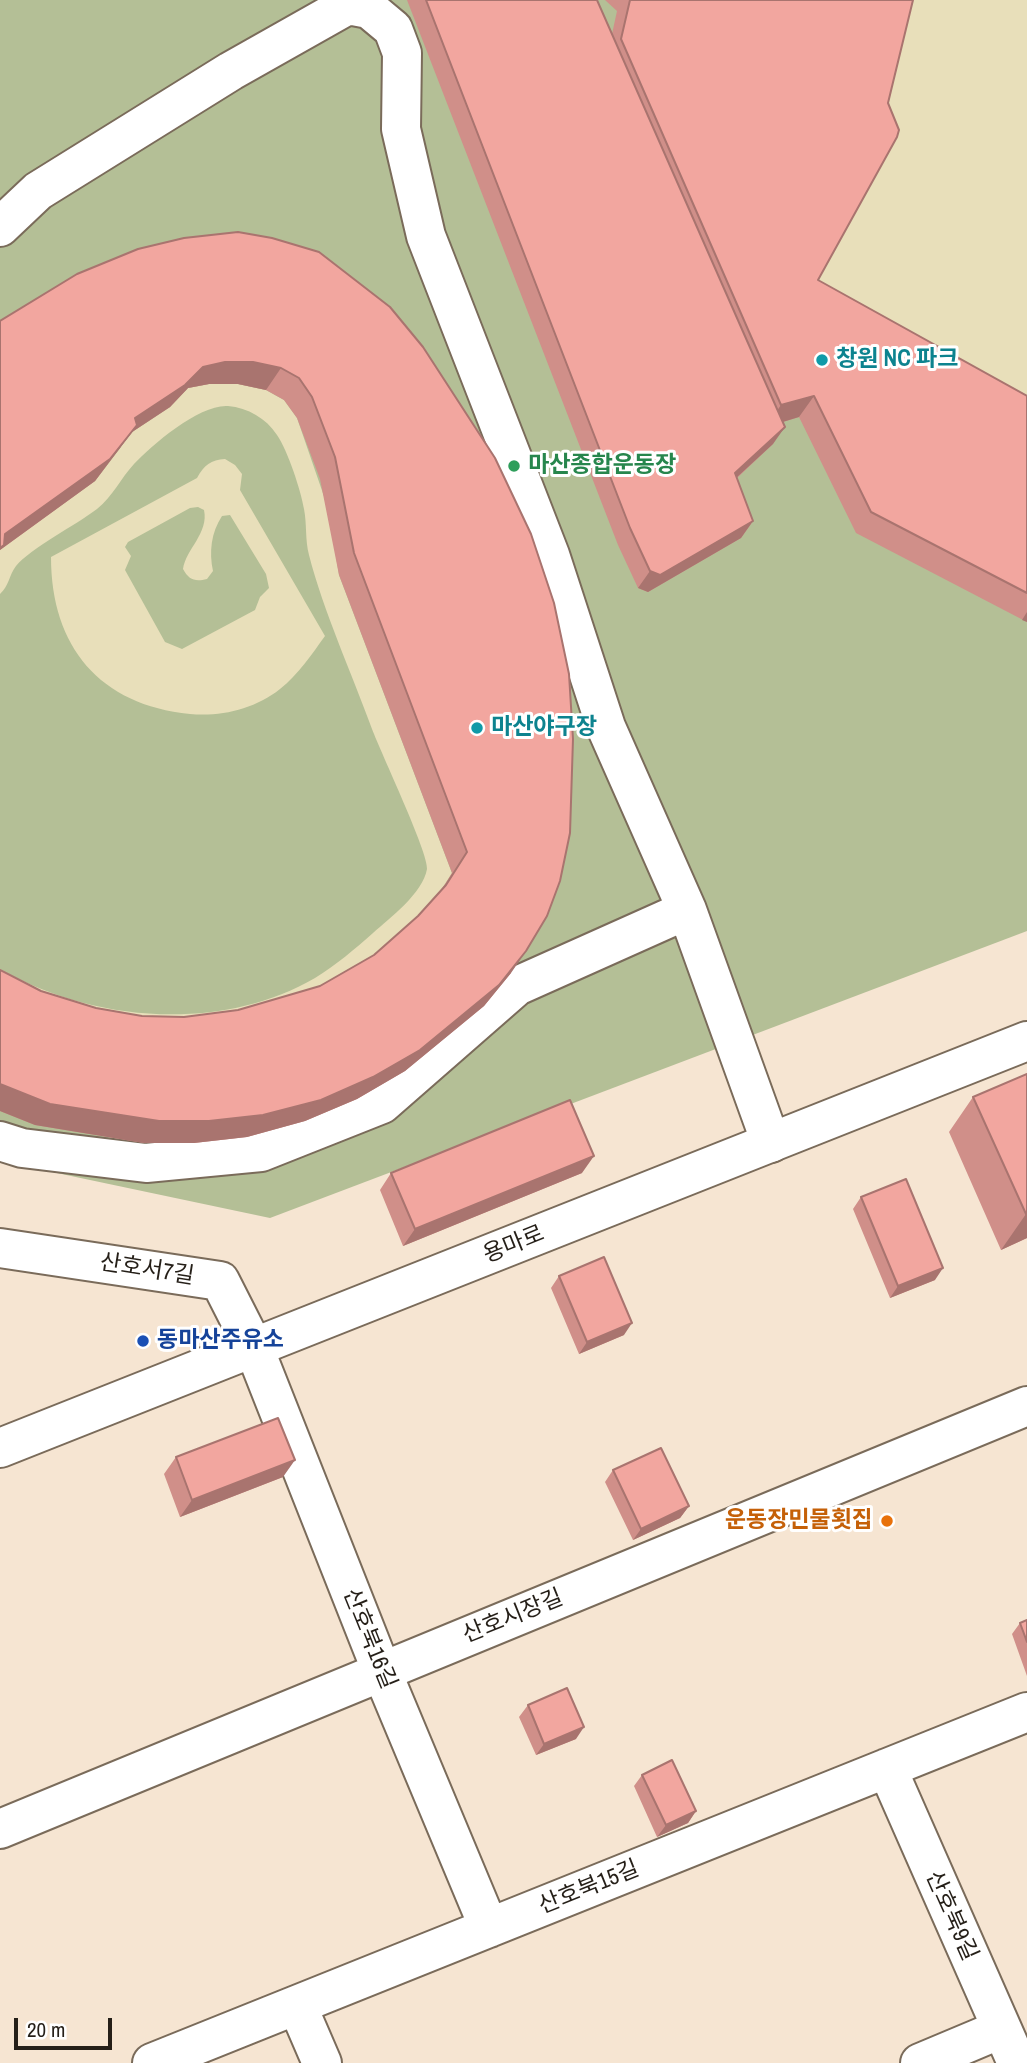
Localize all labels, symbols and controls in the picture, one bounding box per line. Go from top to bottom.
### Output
place label: 창원 NC 파크 [836,346,958,374]
marker: 창원 NC 파크 [814,352,830,368]
place label: 마산종합운동장 [528,452,676,480]
marker: 마산종합운동장 [506,458,522,474]
place label: 마산야구장 [491,714,597,742]
marker: 마산야구장 [469,720,485,736]
street label: 용마로 [479,1220,549,1270]
street label: 산호서7길 [98,1249,196,1291]
place label: 동마산주유소 [157,1327,284,1355]
marker: 동마산주유소 [135,1333,151,1349]
place label: 운동장민물횟집 [725,1507,873,1535]
marker: 운동장민물횟집 [879,1513,895,1529]
street label: 산호시장길 [459,1584,567,1650]
street label: 산호북16길 [336,1585,402,1693]
street label: 산호북15길 [535,1855,643,1921]
street label: 산호북9길 [919,1867,983,1965]
scale bar [18,2004,116,2048]
text: 20 m [27,2015,65,2044]

